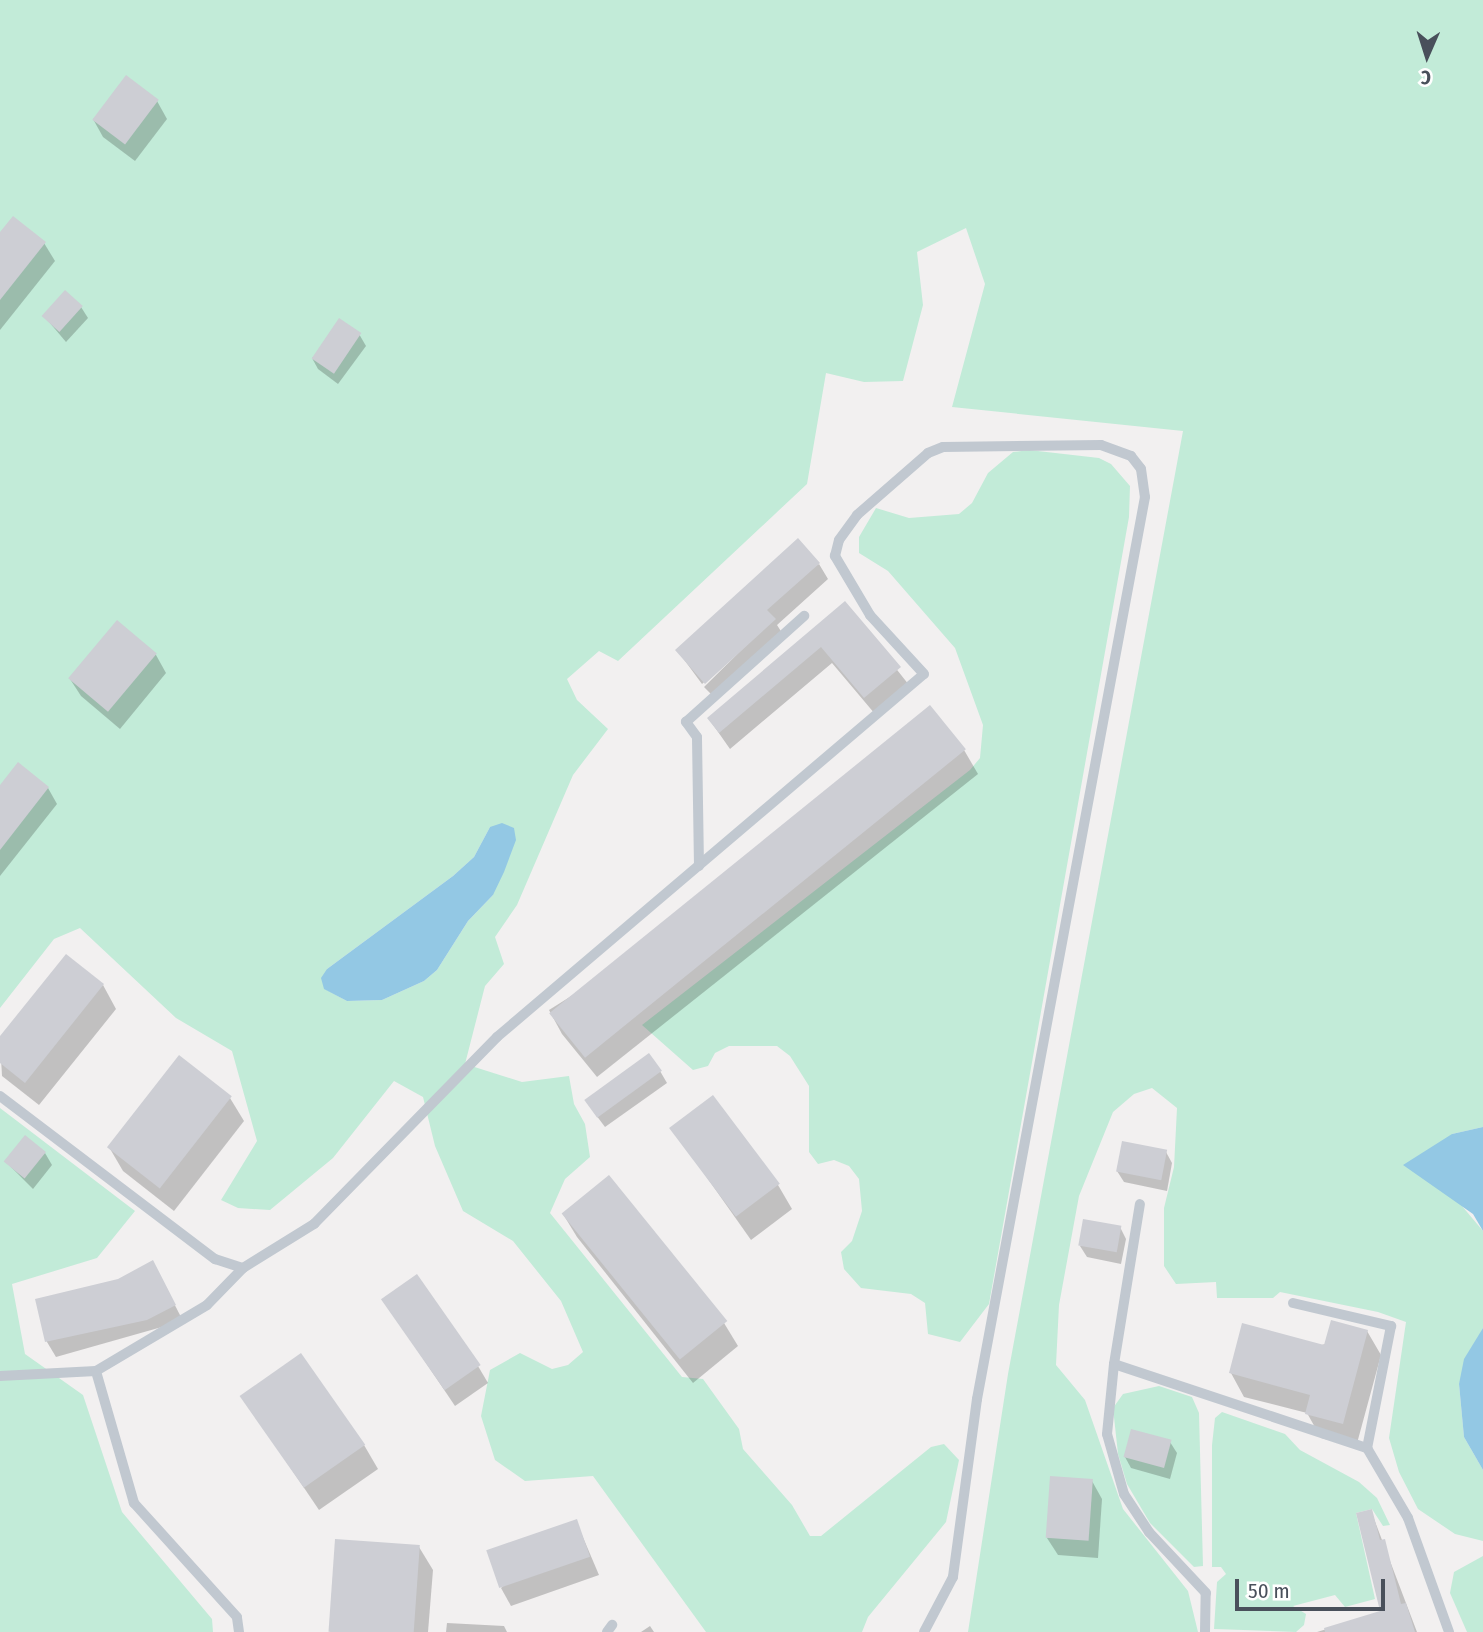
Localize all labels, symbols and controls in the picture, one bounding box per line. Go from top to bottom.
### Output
north arrow [1392,21,1462,91]
text: С [1420,66,1431,89]
scale bar [1238,1566,1388,1610]
text: 50 m [1248,1578,1290,1604]

